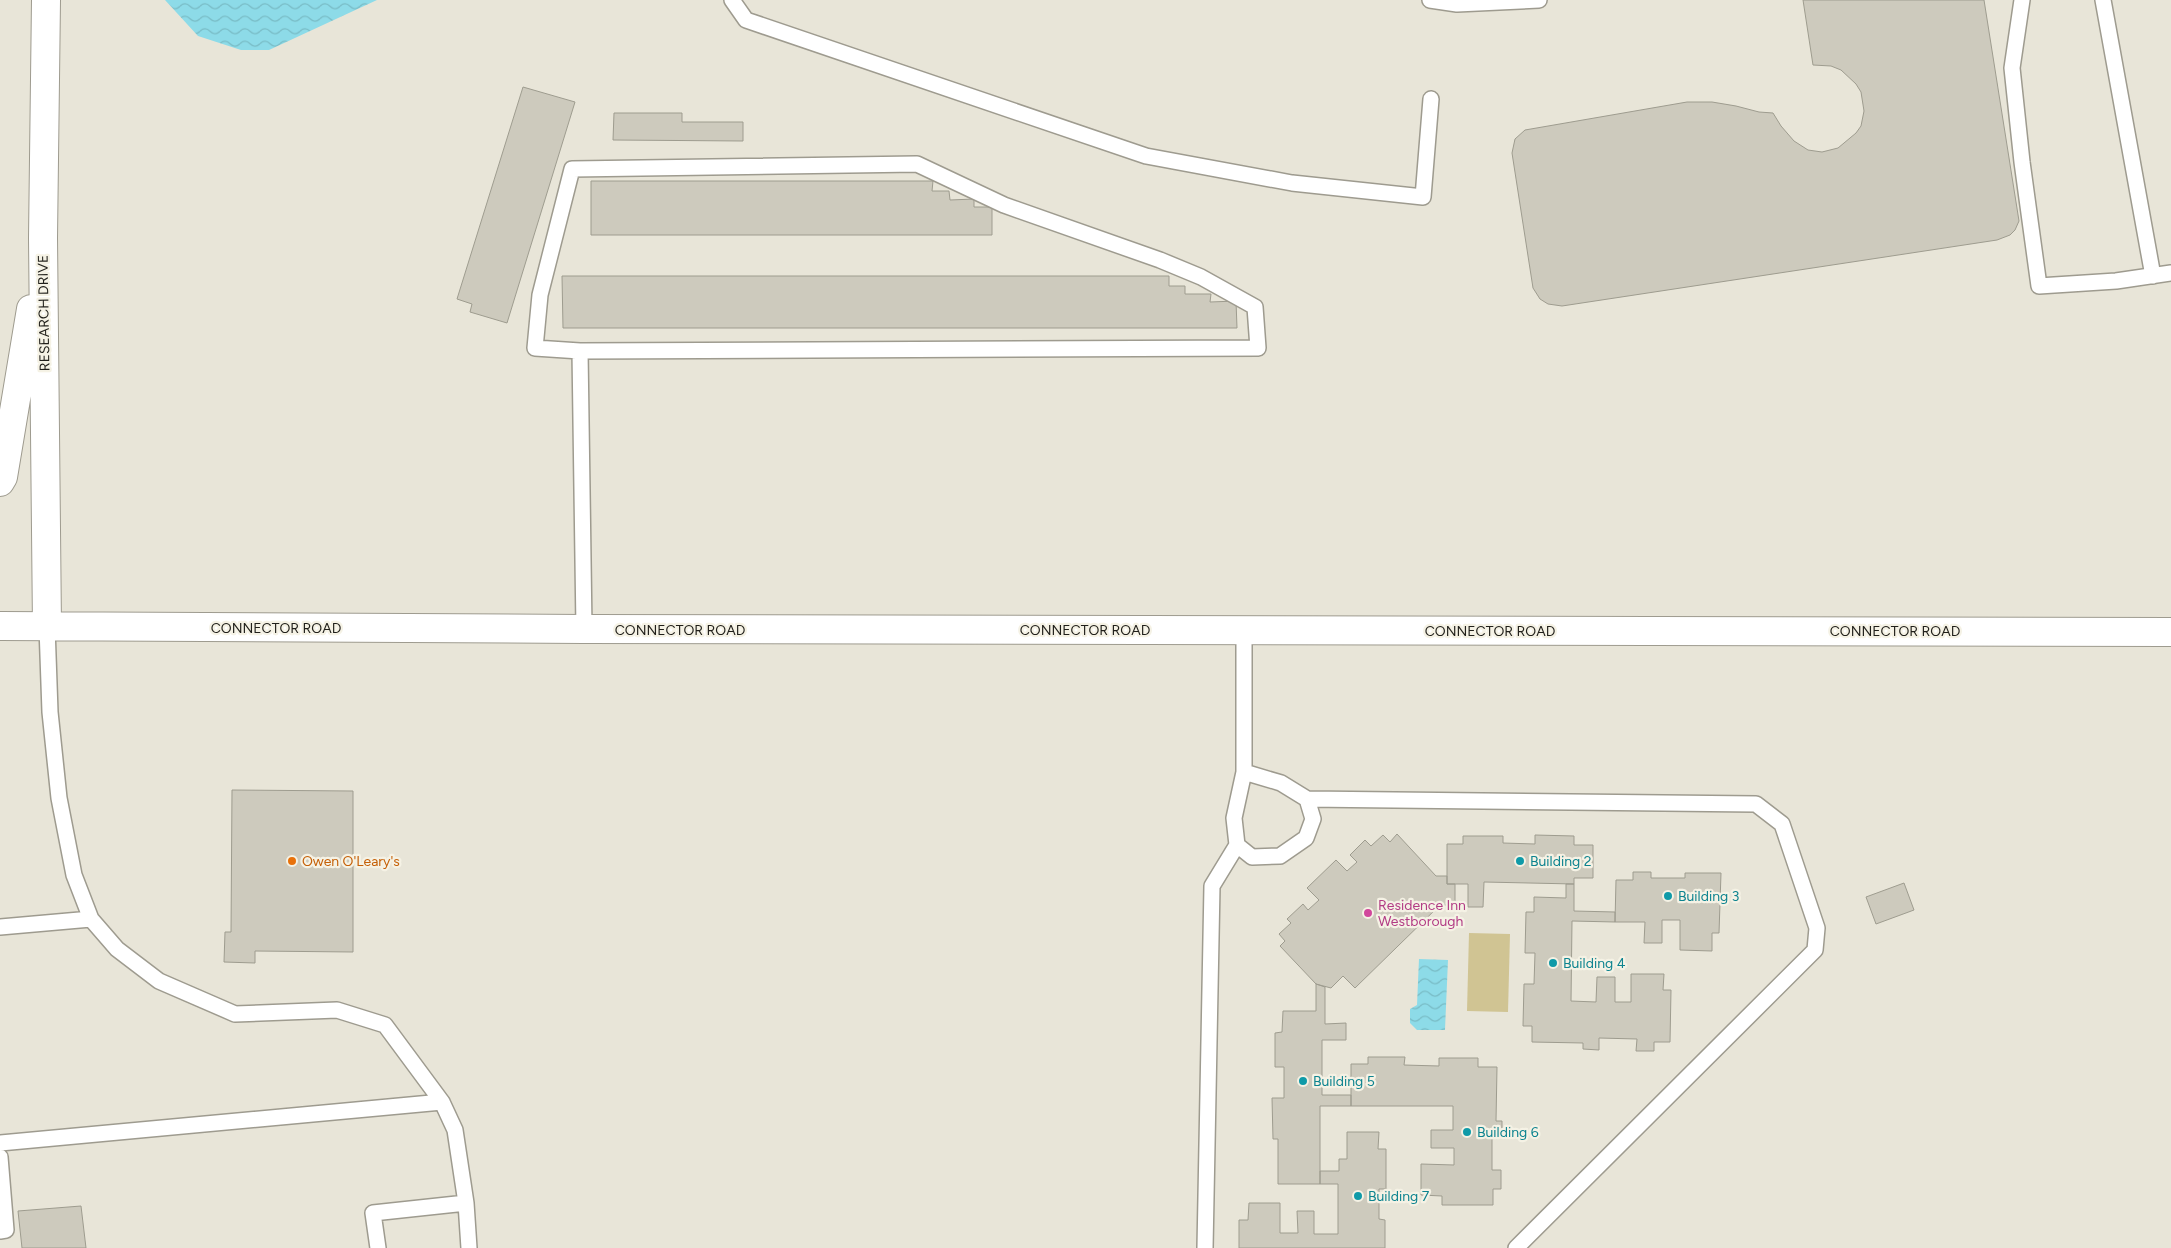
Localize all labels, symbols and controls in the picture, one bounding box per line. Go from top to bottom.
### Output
street label: RESEARCH DRIVE [34,255,54,371]
street label: CONNECTOR ROAD [211,620,341,637]
street label: CONNECTOR ROAD [615,622,745,639]
street label: CONNECTOR ROAD [1020,622,1150,639]
street label: CONNECTOR ROAD [1425,623,1555,640]
street label: CONNECTOR ROAD [1830,623,1960,640]
place label: Owen O'Leary's [302,853,400,870]
place label: Building 2 [1530,853,1591,870]
marker: Owen O'Leary's [286,855,298,867]
marker: Building 2 [1514,855,1526,867]
place label: Building 3 [1678,888,1739,905]
marker: Building 3 [1662,890,1674,902]
place label: Residence Inn Westborough [1378,897,1466,930]
marker: Residence Inn Westborough [1362,907,1374,919]
place label: Building 4 [1563,955,1626,972]
marker: Building 4 [1547,957,1559,969]
place label: Building 5 [1313,1073,1375,1090]
marker: Building 5 [1297,1075,1309,1087]
place label: Building 6 [1477,1124,1539,1141]
marker: Building 6 [1461,1126,1473,1138]
place label: Building 7 [1368,1188,1430,1205]
marker: Building 7 [1352,1190,1364,1202]

